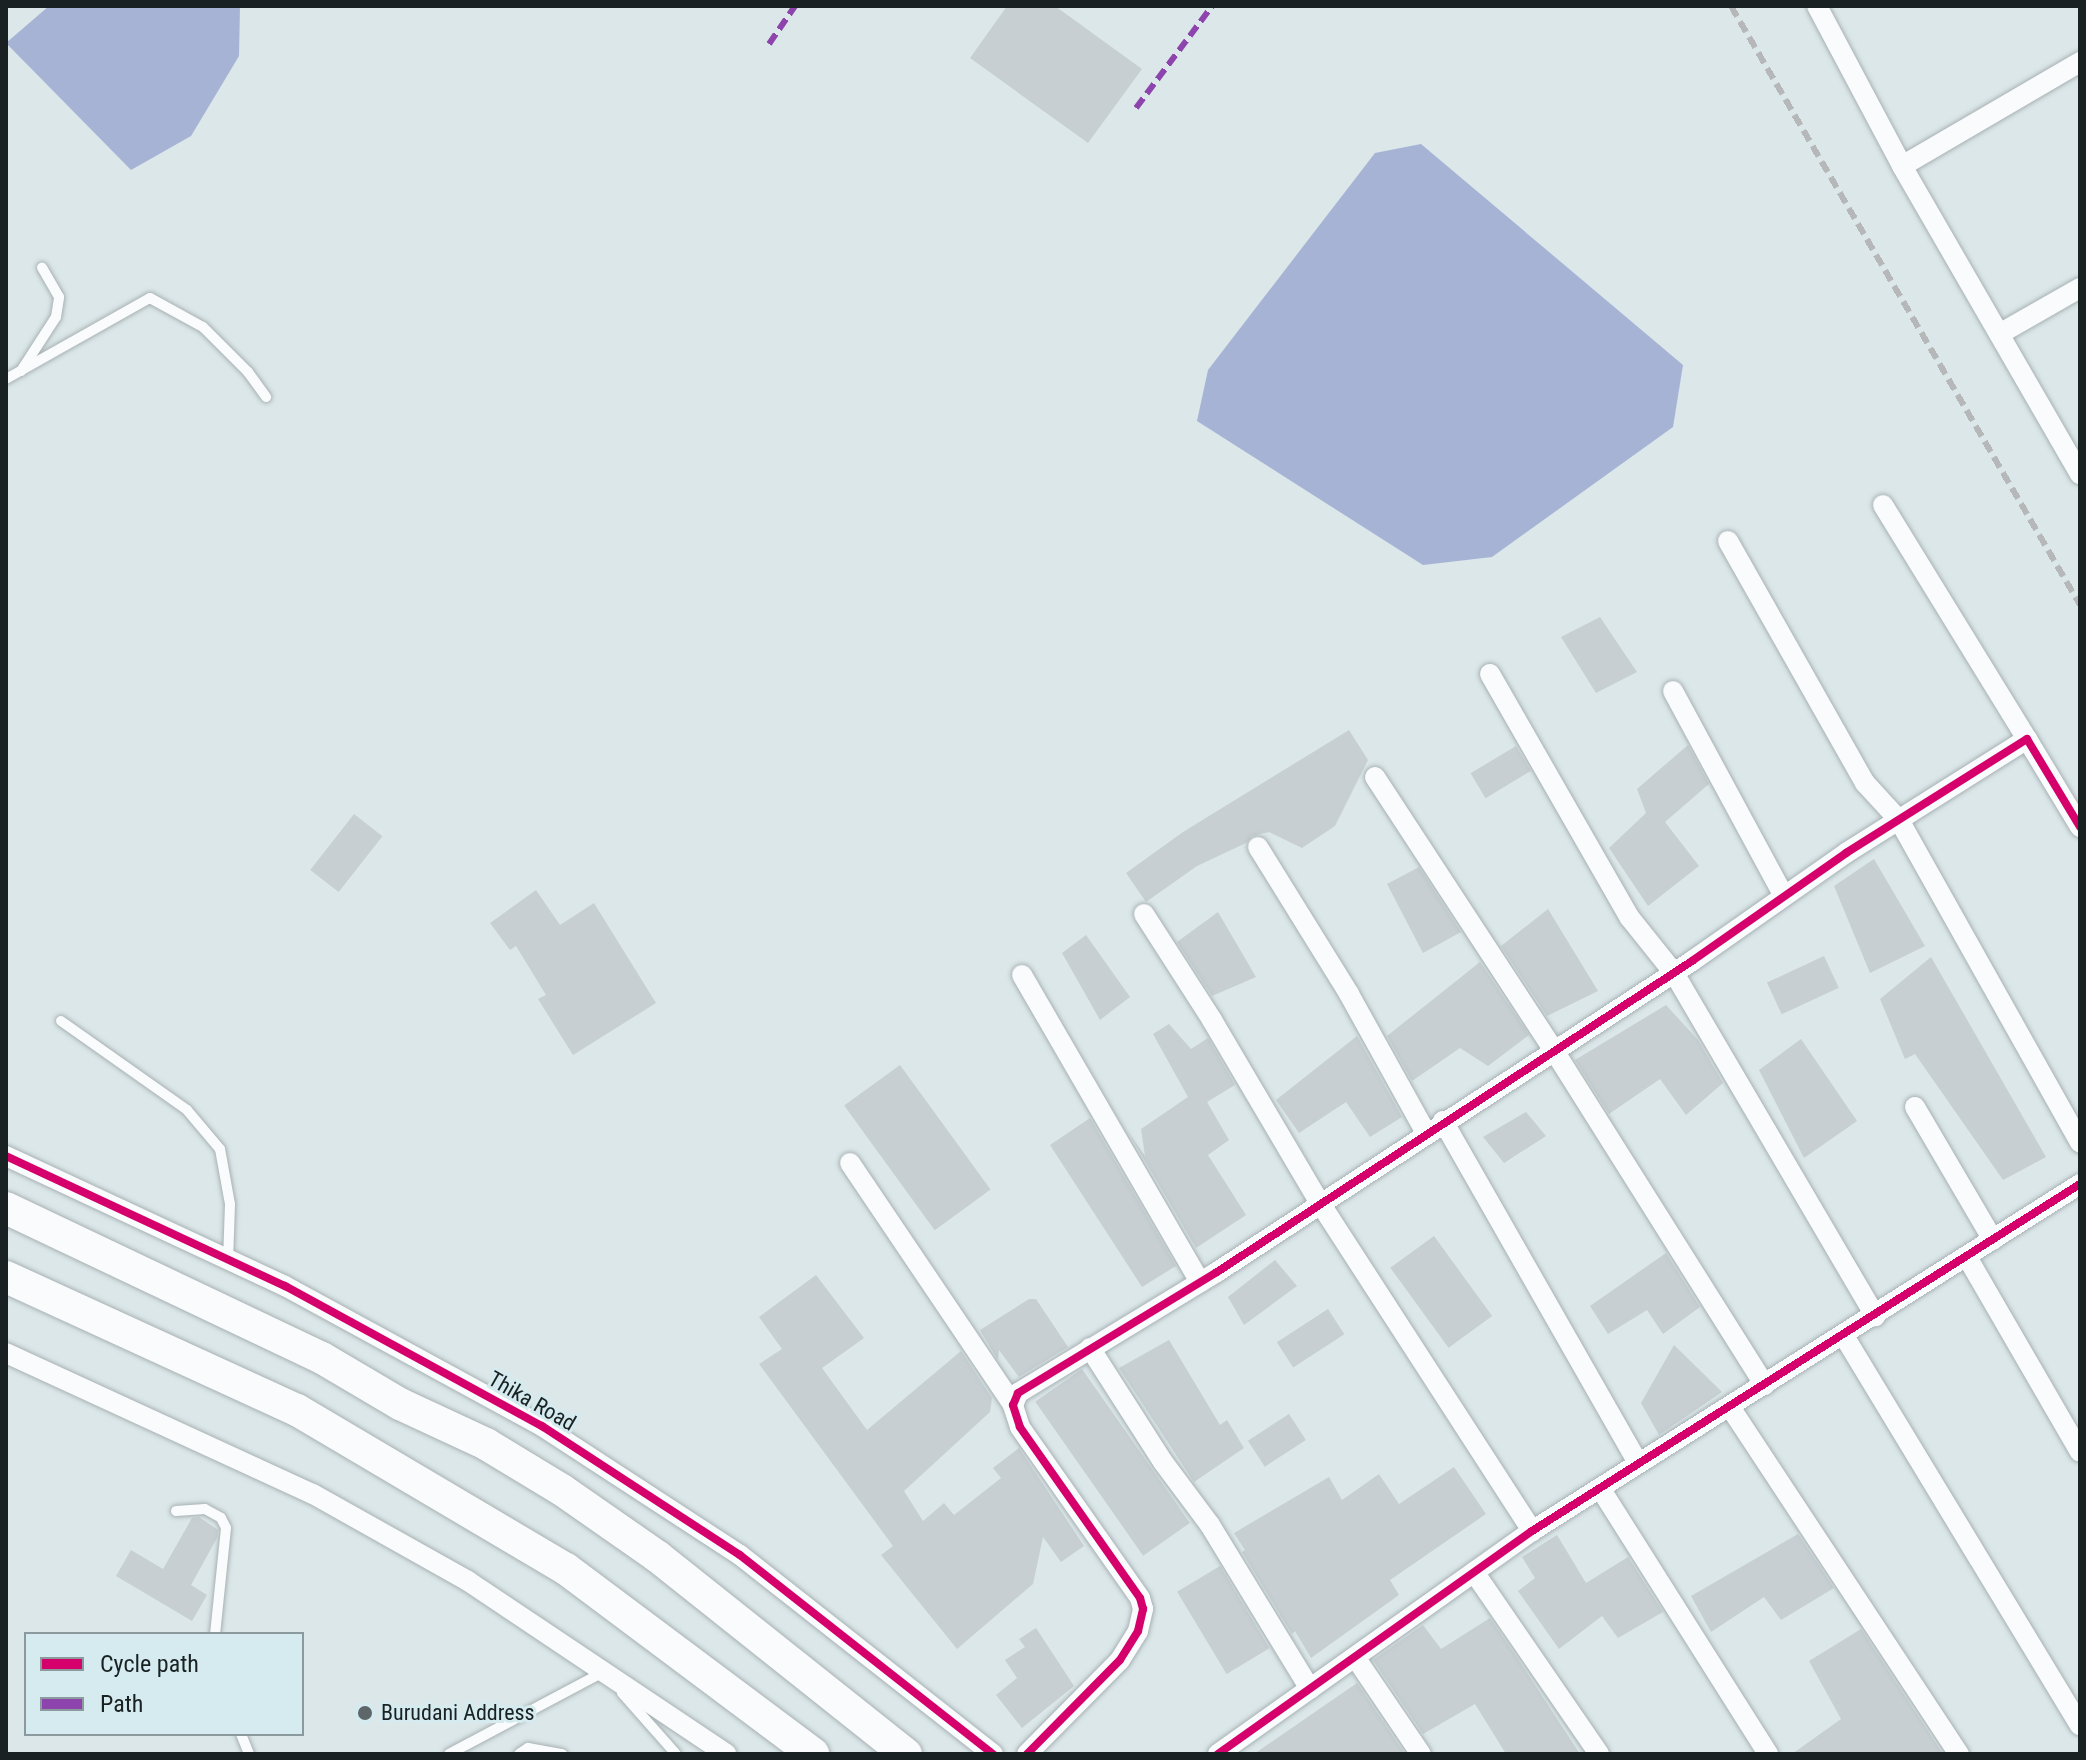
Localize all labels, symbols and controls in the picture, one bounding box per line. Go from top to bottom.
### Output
street label: Thika Road [483,1365,581,1437]
legend [24,1632,304,1736]
text: Cycle path [100,1650,199,1678]
text: Path [100,1690,143,1718]
place label: Burudani Address [381,1700,535,1726]
marker: Burudani Address [356,1704,374,1722]

